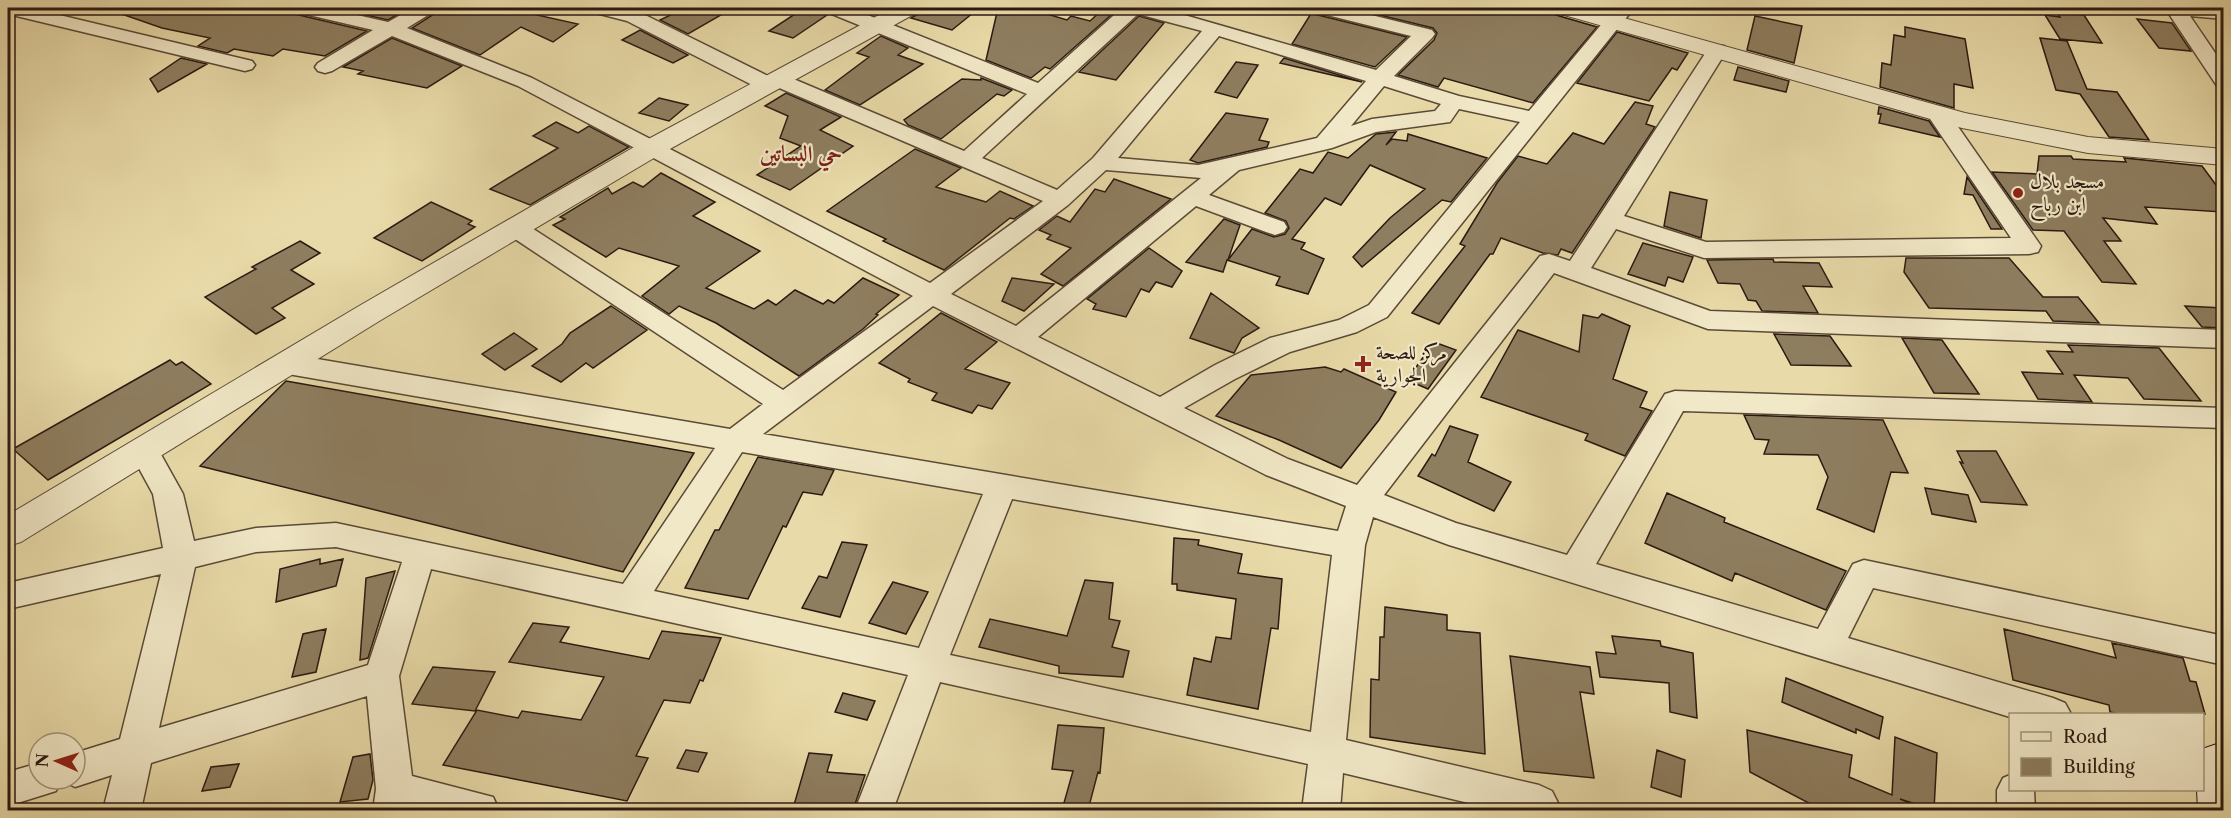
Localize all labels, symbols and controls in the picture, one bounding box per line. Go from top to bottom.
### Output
district label: حي البساتين [760,140,842,172]
place label: مسجد بلال ابن رباح [2030,169,2104,222]
marker: مسجد بلال ابن رباح [2011,186,2025,200]
place label: مركز للصحة الجوارية [1376,340,1447,388]
marker: مركز للصحة الجوارية [1354,355,1372,373]
legend [2009,713,2204,791]
text: Road [2063,726,2108,748]
north arrow [27,731,87,791]
text: N [32,753,52,768]
text: Building [2063,756,2135,778]

